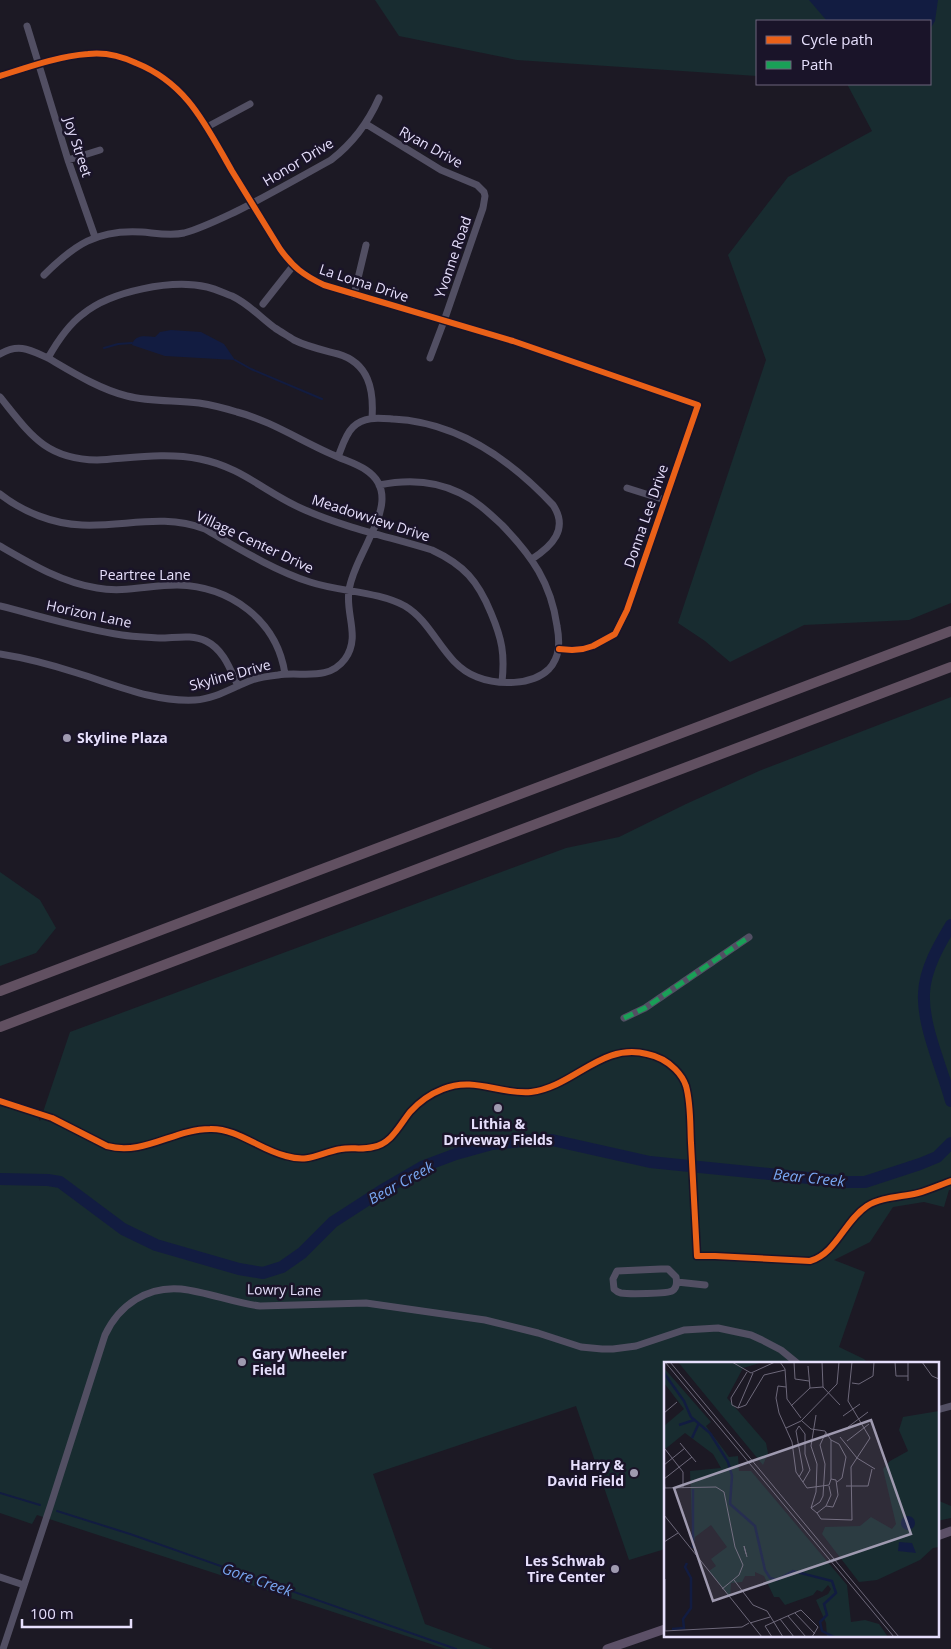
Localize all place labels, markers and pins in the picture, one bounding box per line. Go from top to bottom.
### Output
place label: Skyline Plaza [77,728,168,747]
marker: Skyline Plaza [61,732,73,744]
marker: Lithia & Driveway Fields [492,1102,504,1114]
place label: Lithia & Driveway Fields [443,1114,553,1149]
place label: Gary Wheeler Field [252,1344,347,1379]
marker: Gary Wheeler Field [236,1356,248,1368]
place label: Harry & David Field [547,1455,624,1490]
marker: Harry & David Field [628,1467,640,1479]
place label: Les Schwab Tire Center [525,1551,606,1586]
marker: Les Schwab Tire Center [609,1563,621,1575]

